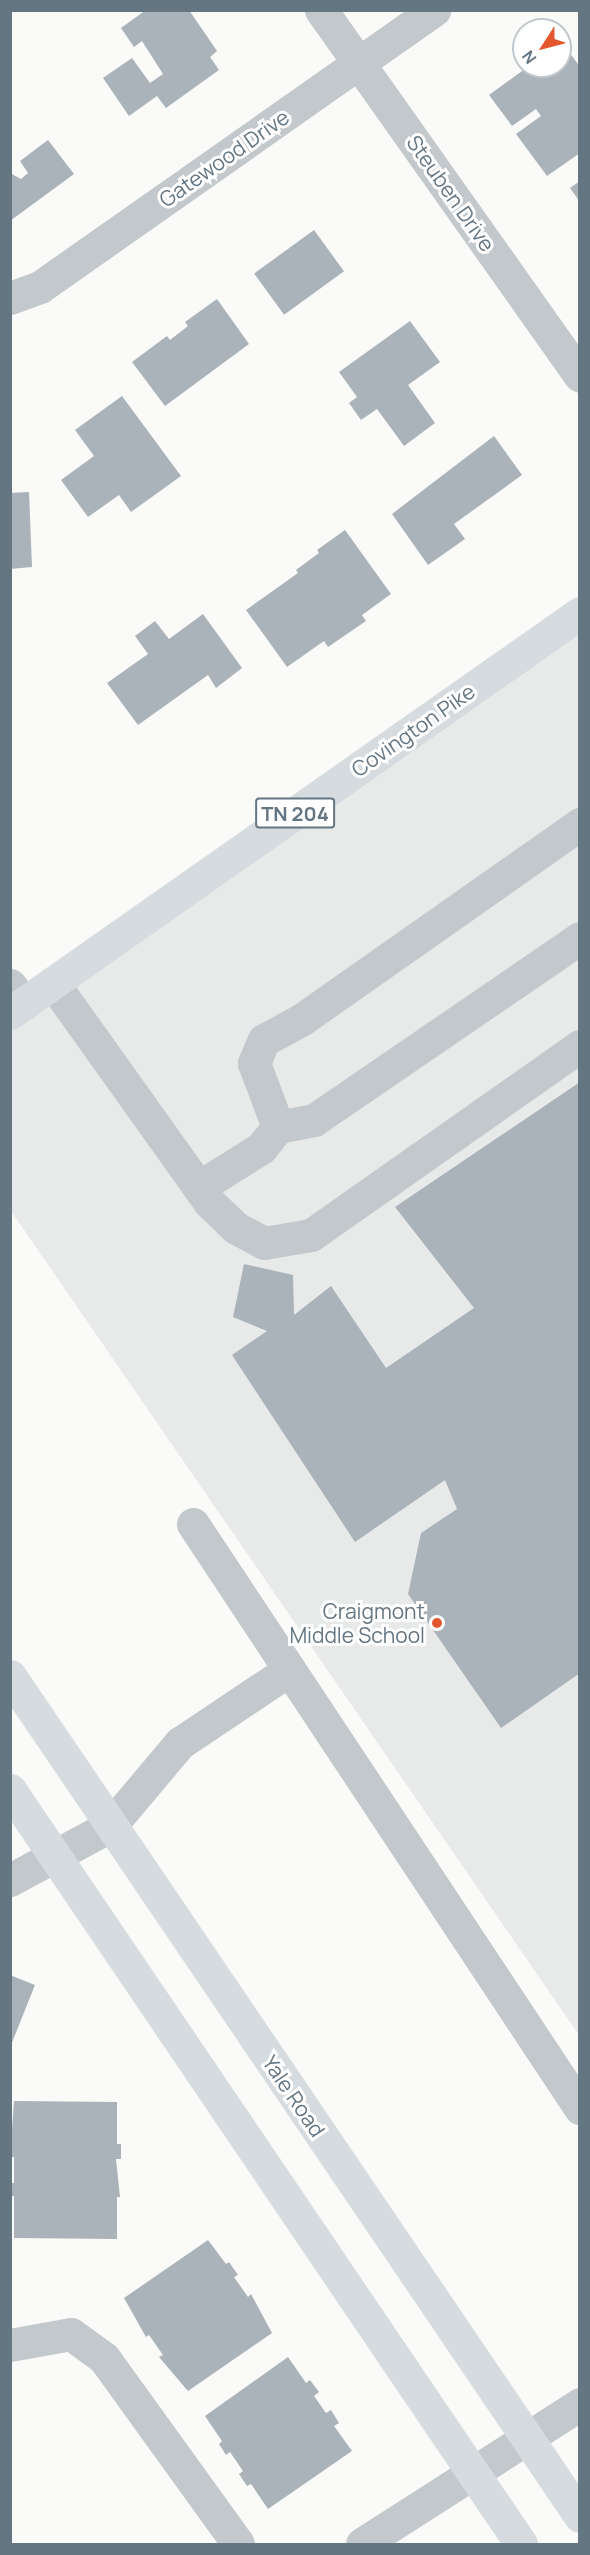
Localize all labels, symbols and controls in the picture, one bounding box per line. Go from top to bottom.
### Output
north arrow [512,18,572,78]
text: N [517,46,541,69]
street label: Gatewood Drive [154,104,294,212]
street label: Steuben Drive [402,130,500,256]
street label: Covington Pike [347,678,479,782]
road number: TN 204 [254,796,336,830]
place label: Craigmont Middle School [289,1598,425,1648]
marker: Craigmont Middle School [430,1616,444,1630]
street label: Yale Road [258,2050,330,2142]

